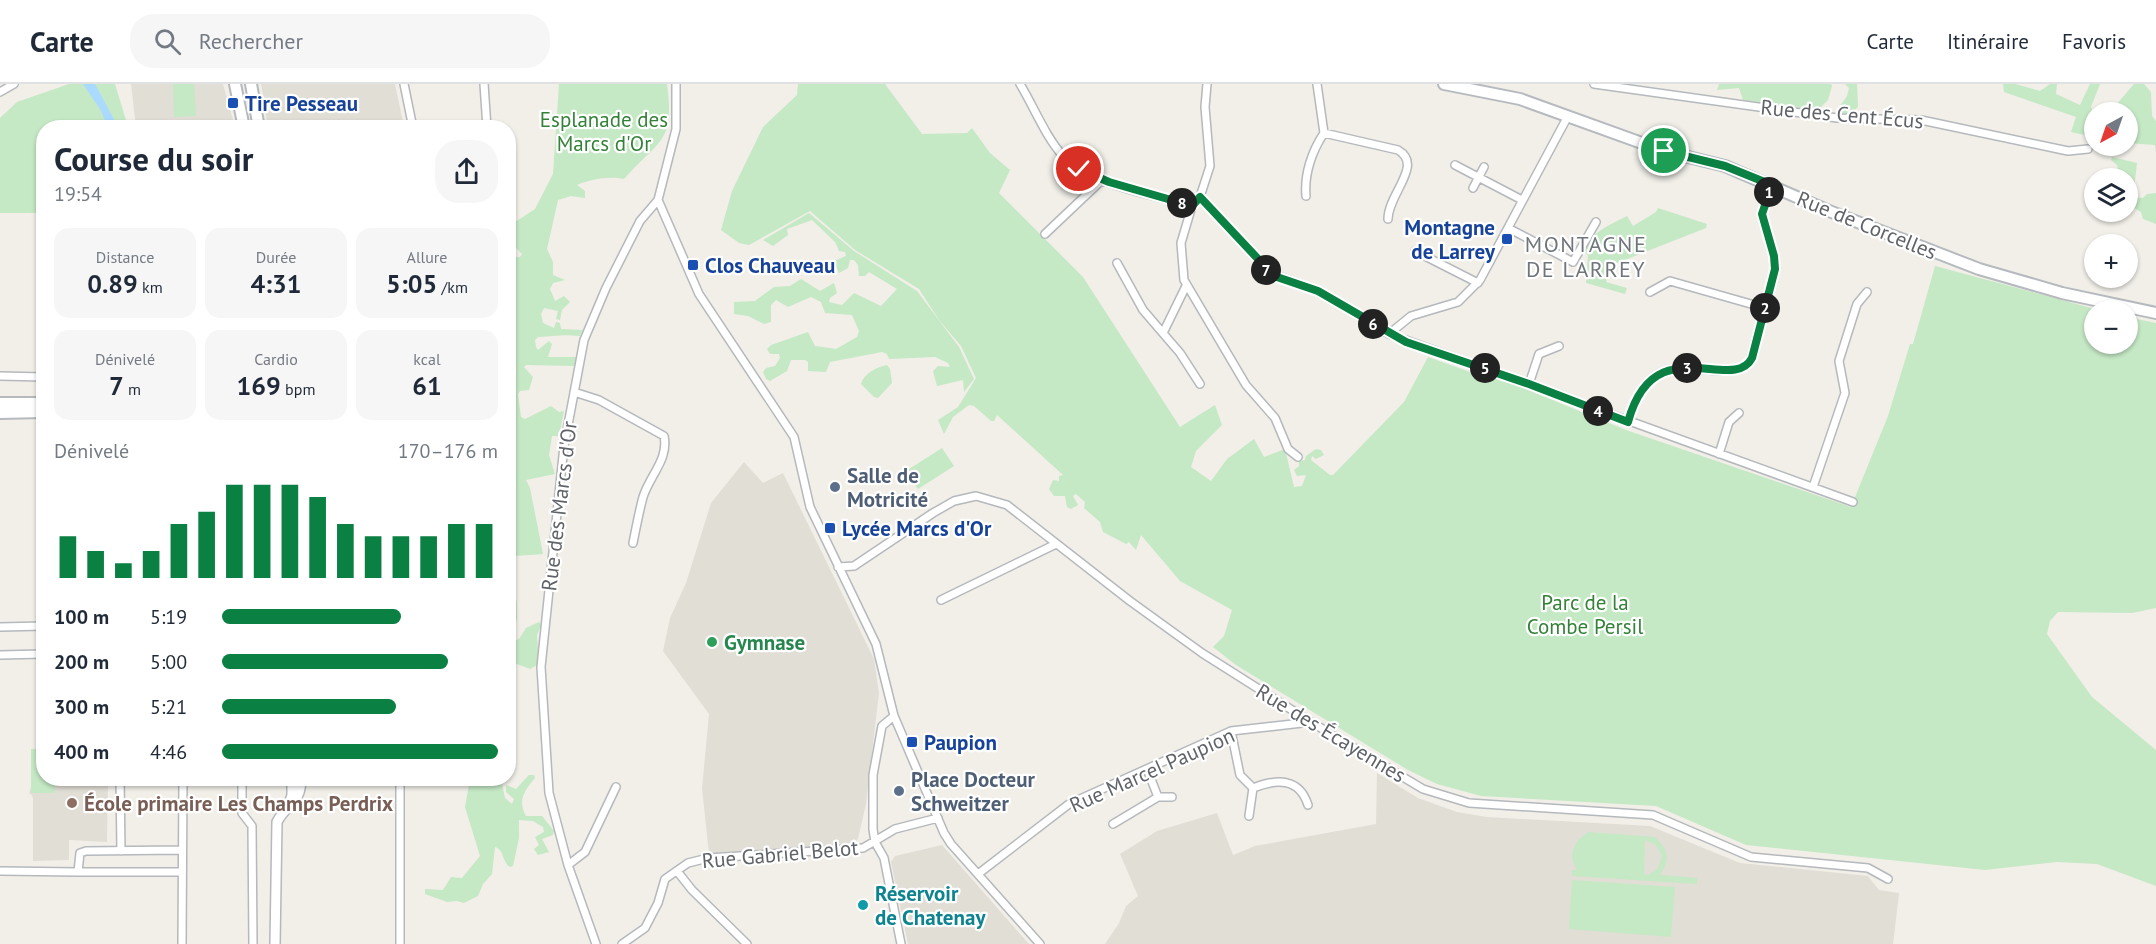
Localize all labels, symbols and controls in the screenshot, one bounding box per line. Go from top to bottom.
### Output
search box [130,14,550,68]
text: Carte [30,23,94,60]
icon: search [151,25,184,58]
text: Rechercher [199,27,303,55]
text: Carte [1867,28,1914,55]
text: Itinéraire [1947,28,2029,55]
text: Favoris [2062,28,2126,55]
place label: Tire Pesseau [245,90,358,117]
street label: Rue des Cent Écus [1759,93,1925,135]
marker: Tire Pesseau [226,96,240,110]
north arrow [2084,102,2138,156]
map controls [2084,102,2138,354]
park label: Esplanade des Marcs d'Or [540,106,668,157]
pin [1638,125,1689,176]
icon: arrive [1647,134,1680,167]
text: Course du soir [54,137,253,180]
button: share [435,140,498,203]
pin [1053,143,1104,194]
icon: check [1062,152,1095,185]
button: layers [2084,168,2138,222]
pin: 1 [1754,177,1784,207]
text: 19:54 [54,181,102,207]
text: 1 [1764,182,1774,202]
street label: Rue de Corcelles [1793,185,1941,265]
pin: 8 [1167,188,1197,218]
text: 8 [1177,193,1187,213]
place label: Montagne de Larrey [1404,214,1496,265]
district label: MONTAGNE DE LARREY [1525,230,1647,283]
marker: Montagne de Larrey [1500,232,1514,246]
button: + [2084,234,2138,288]
text: Distance [96,247,154,267]
text: Durée [256,247,296,267]
text: Allure [407,247,447,267]
place label: Clos Chauveau [705,252,835,279]
pin: 7 [1251,255,1281,285]
marker: Clos Chauveau [686,258,700,272]
text: 7 [1261,260,1271,280]
text: 0.89 [87,267,138,300]
text: 4:31 [250,267,302,300]
text: 5:05 [386,267,437,300]
text: km [138,277,163,297]
text: /km [437,277,468,297]
pin: 2 [1750,293,1780,323]
text: 2 [1760,298,1770,318]
button: − [2084,300,2138,354]
pin: 6 [1358,309,1388,339]
text: 6 [1368,314,1378,334]
text: Dénivelé [95,349,155,369]
text: Cardio [254,349,298,369]
text: kcal [413,349,441,369]
pin: 5 [1470,353,1500,383]
pin: 3 [1672,353,1702,383]
text: 5 [1480,358,1490,378]
text: 3 [1682,358,1692,378]
text: 7 [109,369,124,402]
text: 169 [237,369,281,402]
text: 61 [412,369,442,402]
text: m [124,379,141,399]
text: bpm [281,379,315,399]
pin: 4 [1583,396,1613,426]
text: 4 [1593,401,1603,421]
street label: Rue des Marcs d'Or [535,420,583,592]
text: Dénivelé [54,438,129,464]
text: 170–176 m [398,438,498,464]
place label: Salle de Motricité [847,462,928,513]
marker: Salle de Motricité [828,480,842,494]
place label: Lycée Marcs d'Or [842,515,992,542]
marker: Lycée Marcs d'Or [823,521,837,535]
park label: Parc de la Combe Persil [1527,589,1643,640]
text: 100 m [54,604,109,630]
text: 5:19 [150,604,187,630]
place label: Gymnase [724,629,805,656]
marker: Gymnase [705,635,719,649]
text: 200 m [54,649,109,675]
text: 5:00 [150,649,187,675]
street label: Rue des Écayennes [1251,678,1411,788]
text: 300 m [54,694,109,720]
text: 5:21 [150,694,187,720]
street label: Rue Marcel Paupion [1065,721,1239,819]
place label: Paupion [924,729,997,756]
marker: Paupion [905,735,919,749]
text: 400 m [54,739,109,765]
text: 4:46 [150,739,187,765]
place label: Place Docteur Schweitzer [911,766,1035,817]
marker: Place Docteur Schweitzer [892,784,906,798]
place label: École primaire Les Champs Perdrix [84,790,393,817]
marker: École primaire Les Champs Perdrix [65,796,79,810]
street label: Rue Gabriel Belot [701,834,859,874]
place label: Réservoir de Chatenay [875,880,986,931]
marker: Réservoir de Chatenay [856,898,870,912]

